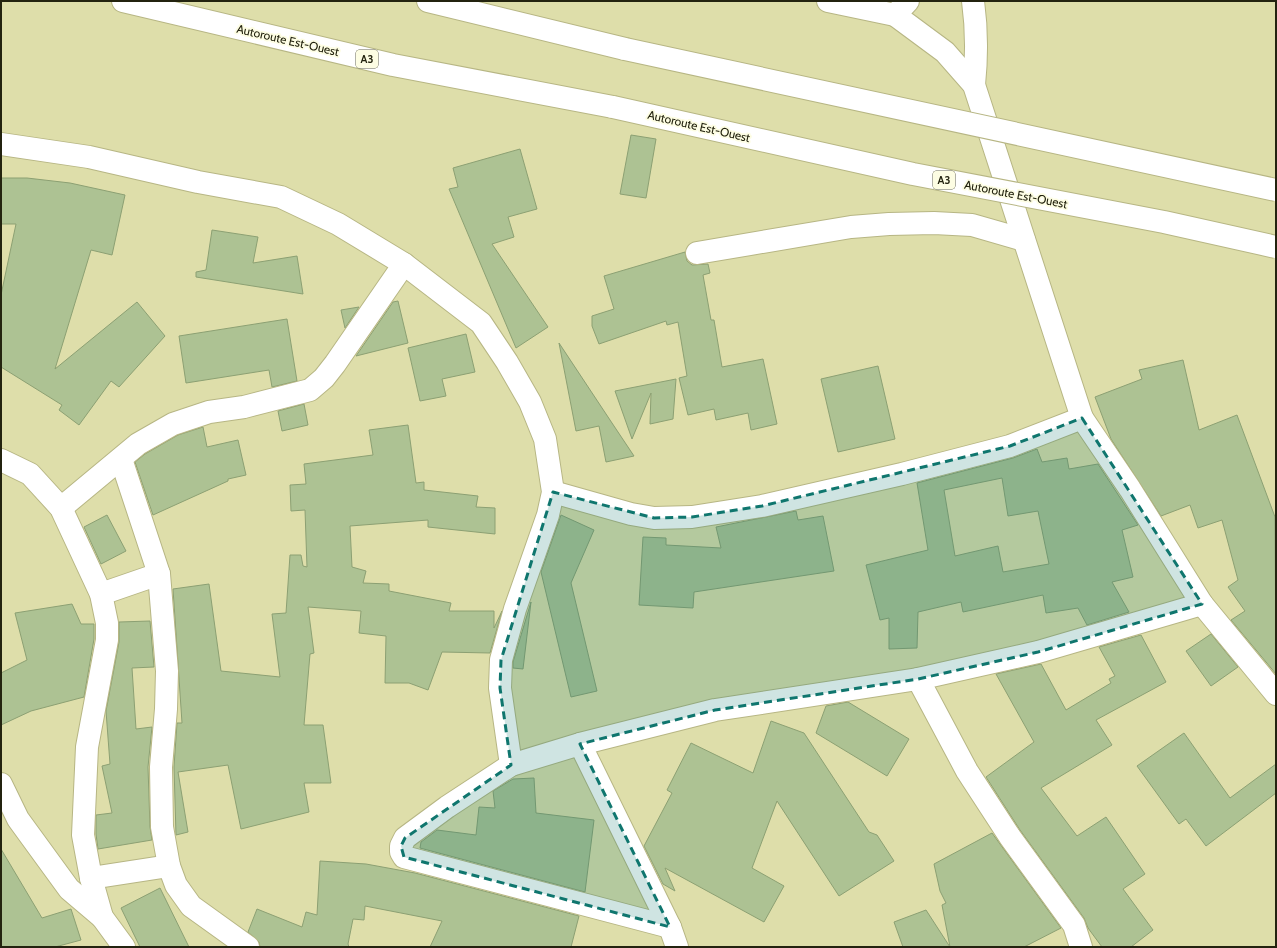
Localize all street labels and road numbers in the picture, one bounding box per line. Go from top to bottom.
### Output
street label: Autoroute Est-Ouest [235,21,341,59]
road number: A3 [356,50,378,68]
street label: Autoroute Est-Ouest [646,107,752,145]
road number: A3 [933,171,955,189]
street label: Autoroute Est-Ouest [963,177,1069,211]

